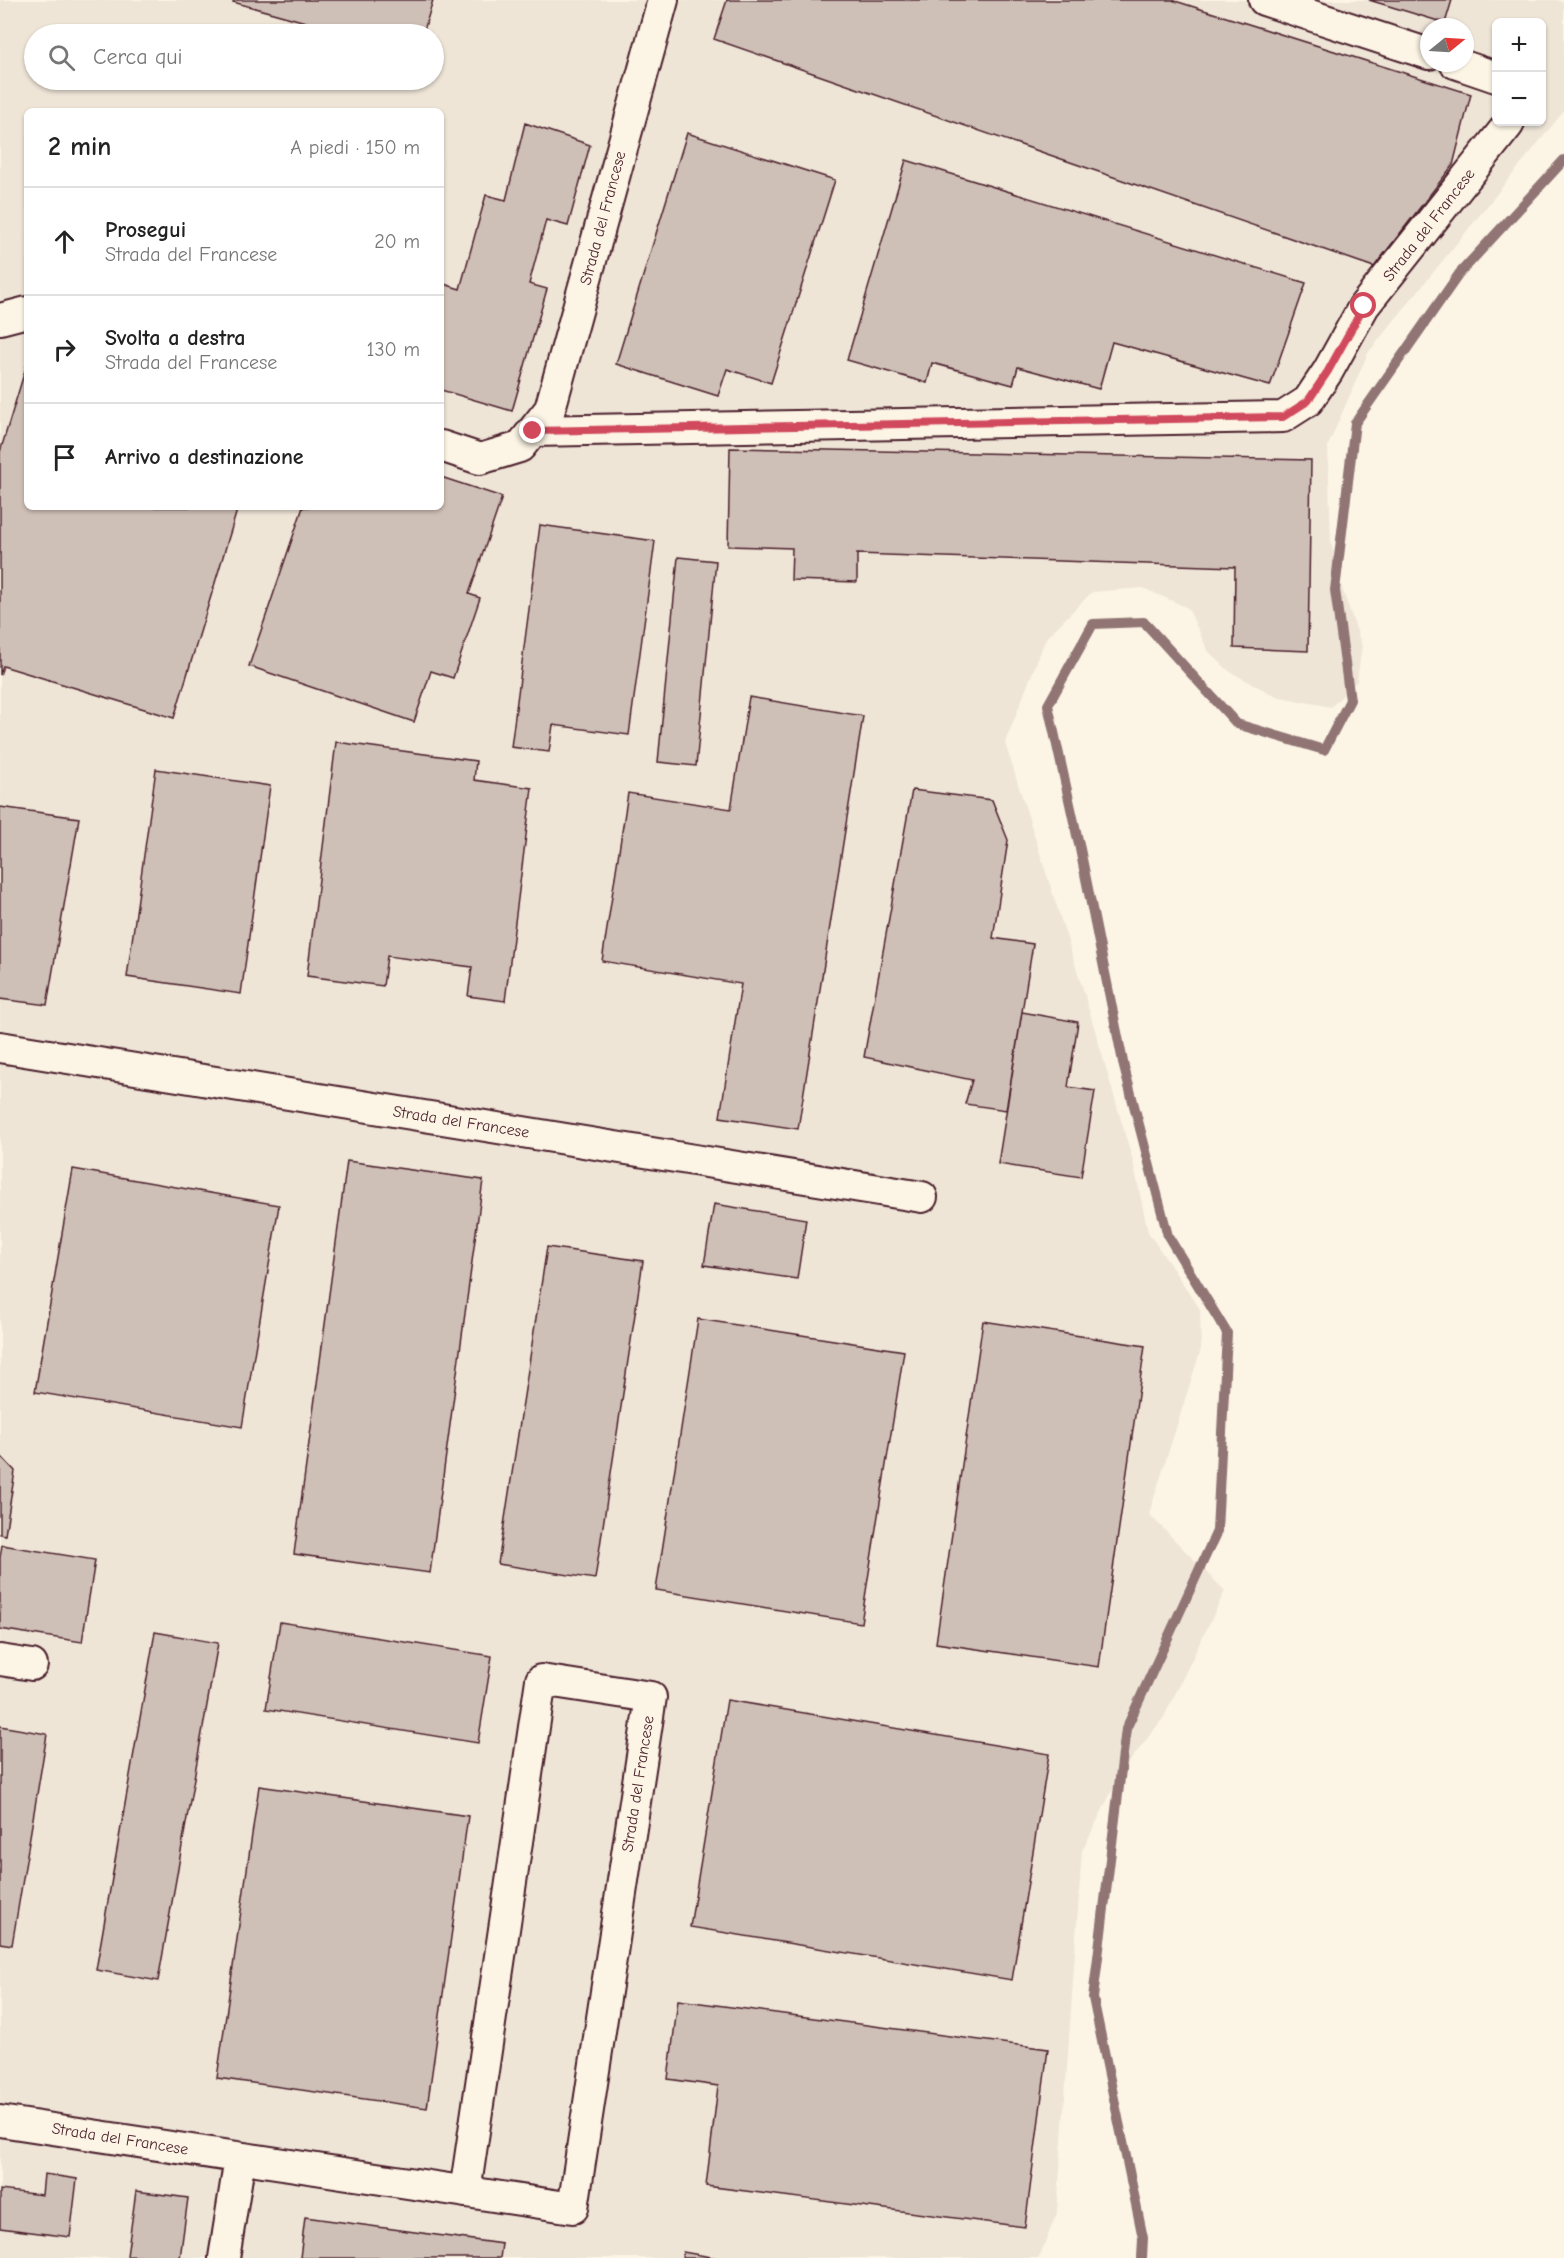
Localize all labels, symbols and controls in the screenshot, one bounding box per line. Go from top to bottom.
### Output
north arrow [1420,18,1474,72]
map controls [1492,18,1546,126]
button: + [1492,18,1546,72]
search box [24,24,444,90]
icon: search [45,41,78,74]
text: Cerca qui [93,44,183,70]
button: − [1492,72,1546,126]
text: 2 min [48,132,111,162]
text: A piedi · 150 m [290,136,420,159]
street label: Strada del Francese [576,149,630,287]
street label: Strada del Francese [1379,165,1479,285]
text: Prosegui [105,217,186,243]
icon: ahead [48,225,81,258]
text: 20 m [374,230,420,253]
text: Strada del Francese [105,243,277,266]
route start [1350,292,1376,318]
text: Svolta a destra [105,325,246,351]
icon: right [48,333,81,366]
text: 130 m [367,338,420,361]
text: Strada del Francese [105,351,277,374]
route end [519,417,545,443]
icon: arrive [48,441,81,474]
text: Arrivo a destinazione [105,444,304,470]
street label: Strada del Francese [392,1102,530,1142]
street label: Strada del Francese [618,1715,658,1853]
street label: Strada del Francese [51,2119,189,2159]

